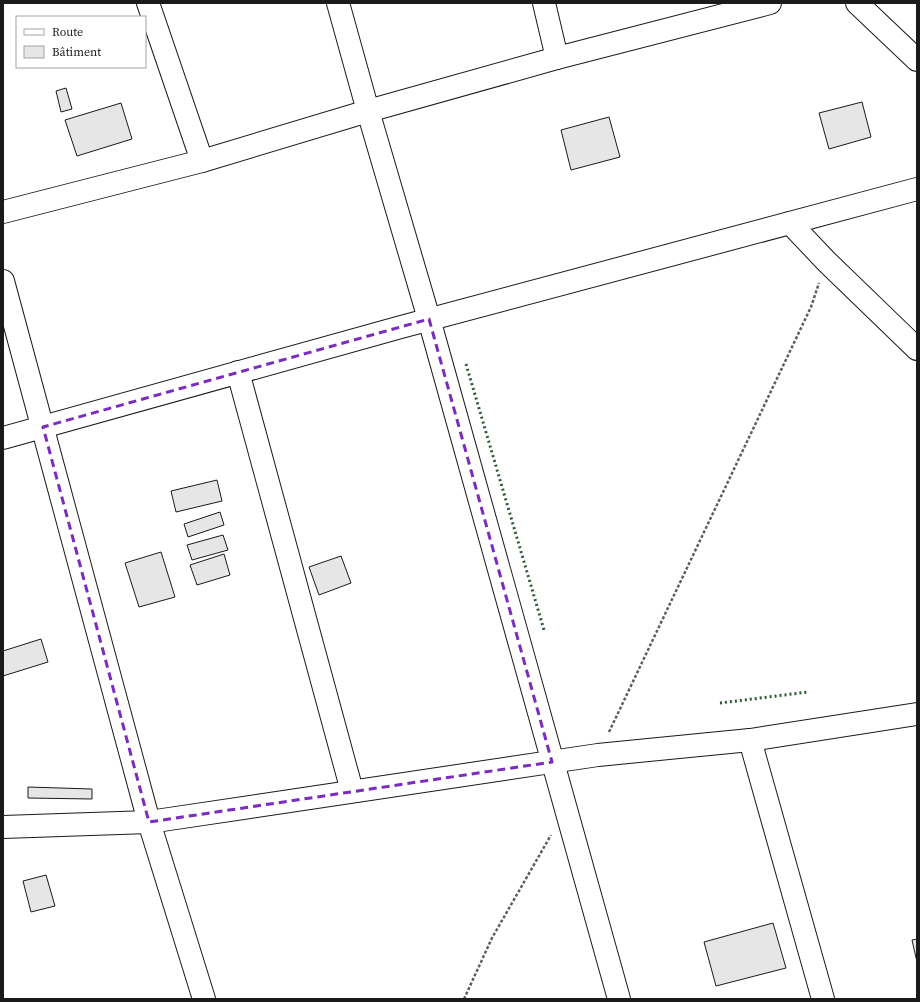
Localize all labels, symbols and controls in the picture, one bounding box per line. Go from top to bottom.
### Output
legend [16,16,146,68]
text: Route [52,24,83,40]
text: Bâtiment [52,44,101,60]

